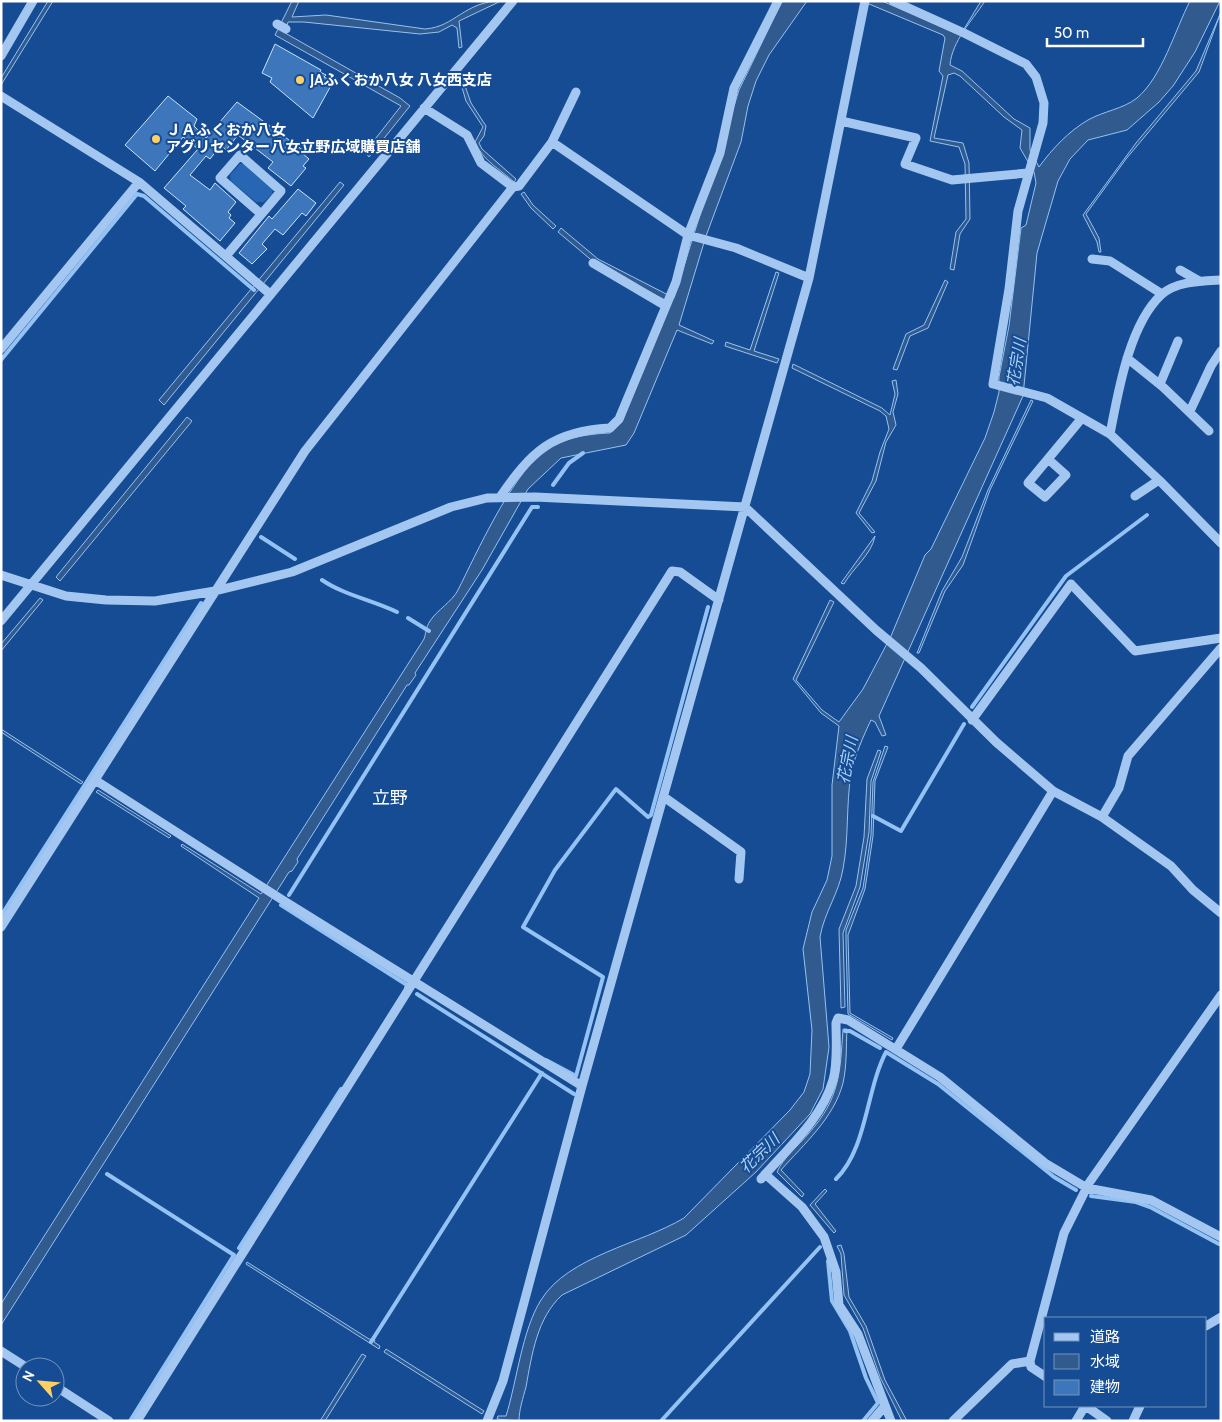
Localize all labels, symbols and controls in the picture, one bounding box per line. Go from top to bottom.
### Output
scale bar [1047,15,1143,47]
text: 50 m [1054,24,1089,42]
place label: JAふくおか八女 八女西支店 [309,71,492,89]
marker: JAふくおか八女 八女西支店 [294,74,306,86]
place label: ＪＡふくおか八女 アグリセンター八女立野広域購買店舗 [166,121,420,156]
marker: ＪＡふくおか八女 アグリセンター八女立野広域購買店舗 [150,133,162,145]
water label: 花宗川 [1003,335,1030,387]
water label: 花宗川 [834,733,862,785]
district label: 立野 [372,787,408,809]
water label: 花宗川 [735,1128,785,1177]
legend [1044,1317,1207,1407]
text: 道路 [1090,1328,1120,1346]
text: 水域 [1090,1353,1120,1371]
north arrow [15,1357,65,1407]
text: N [18,1368,39,1385]
text: 建物 [1090,1378,1120,1396]

